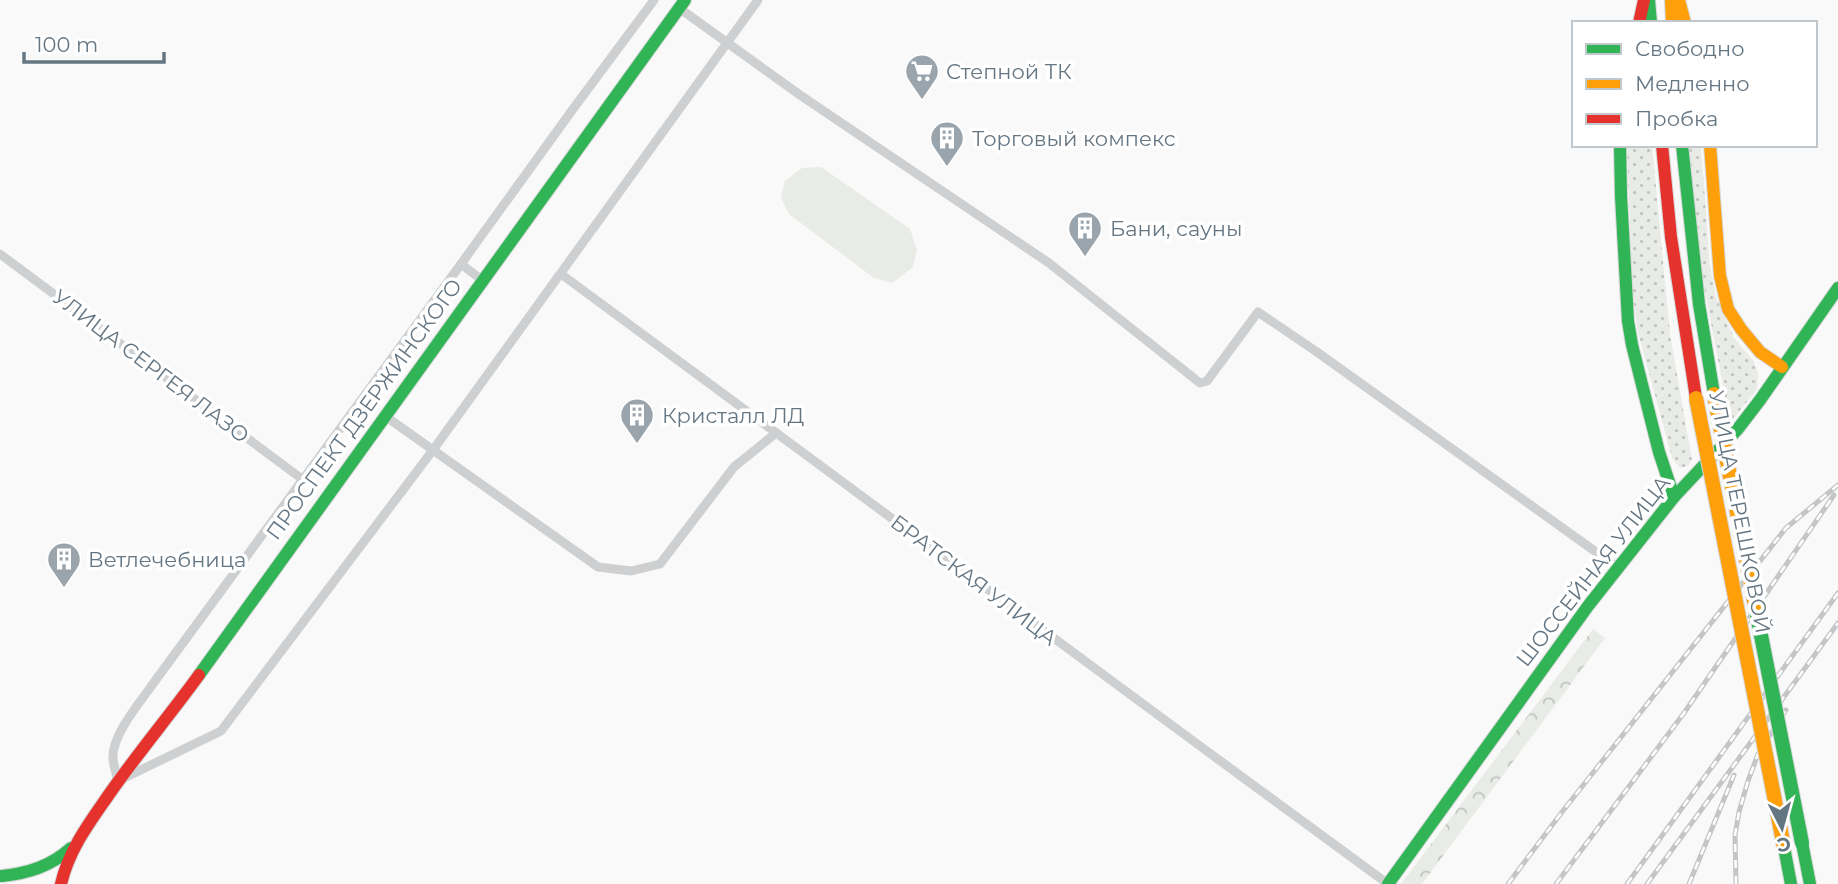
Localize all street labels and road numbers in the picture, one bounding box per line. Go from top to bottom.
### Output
street label: ПРОСПЕКТ ДЗЕРЖИНСКОГО [261,274,467,544]
street label: УЛИЦА СЕРГЕЯ ЛАЗО [48,284,254,448]
street label: УЛИЦА ТЕРЕШКОВОЙ [1704,388,1776,636]
street label: ШОССЕЙНАЯ УЛИЦА [1511,470,1675,671]
street label: БРАТСКАЯ УЛИЦА [886,509,1062,651]

